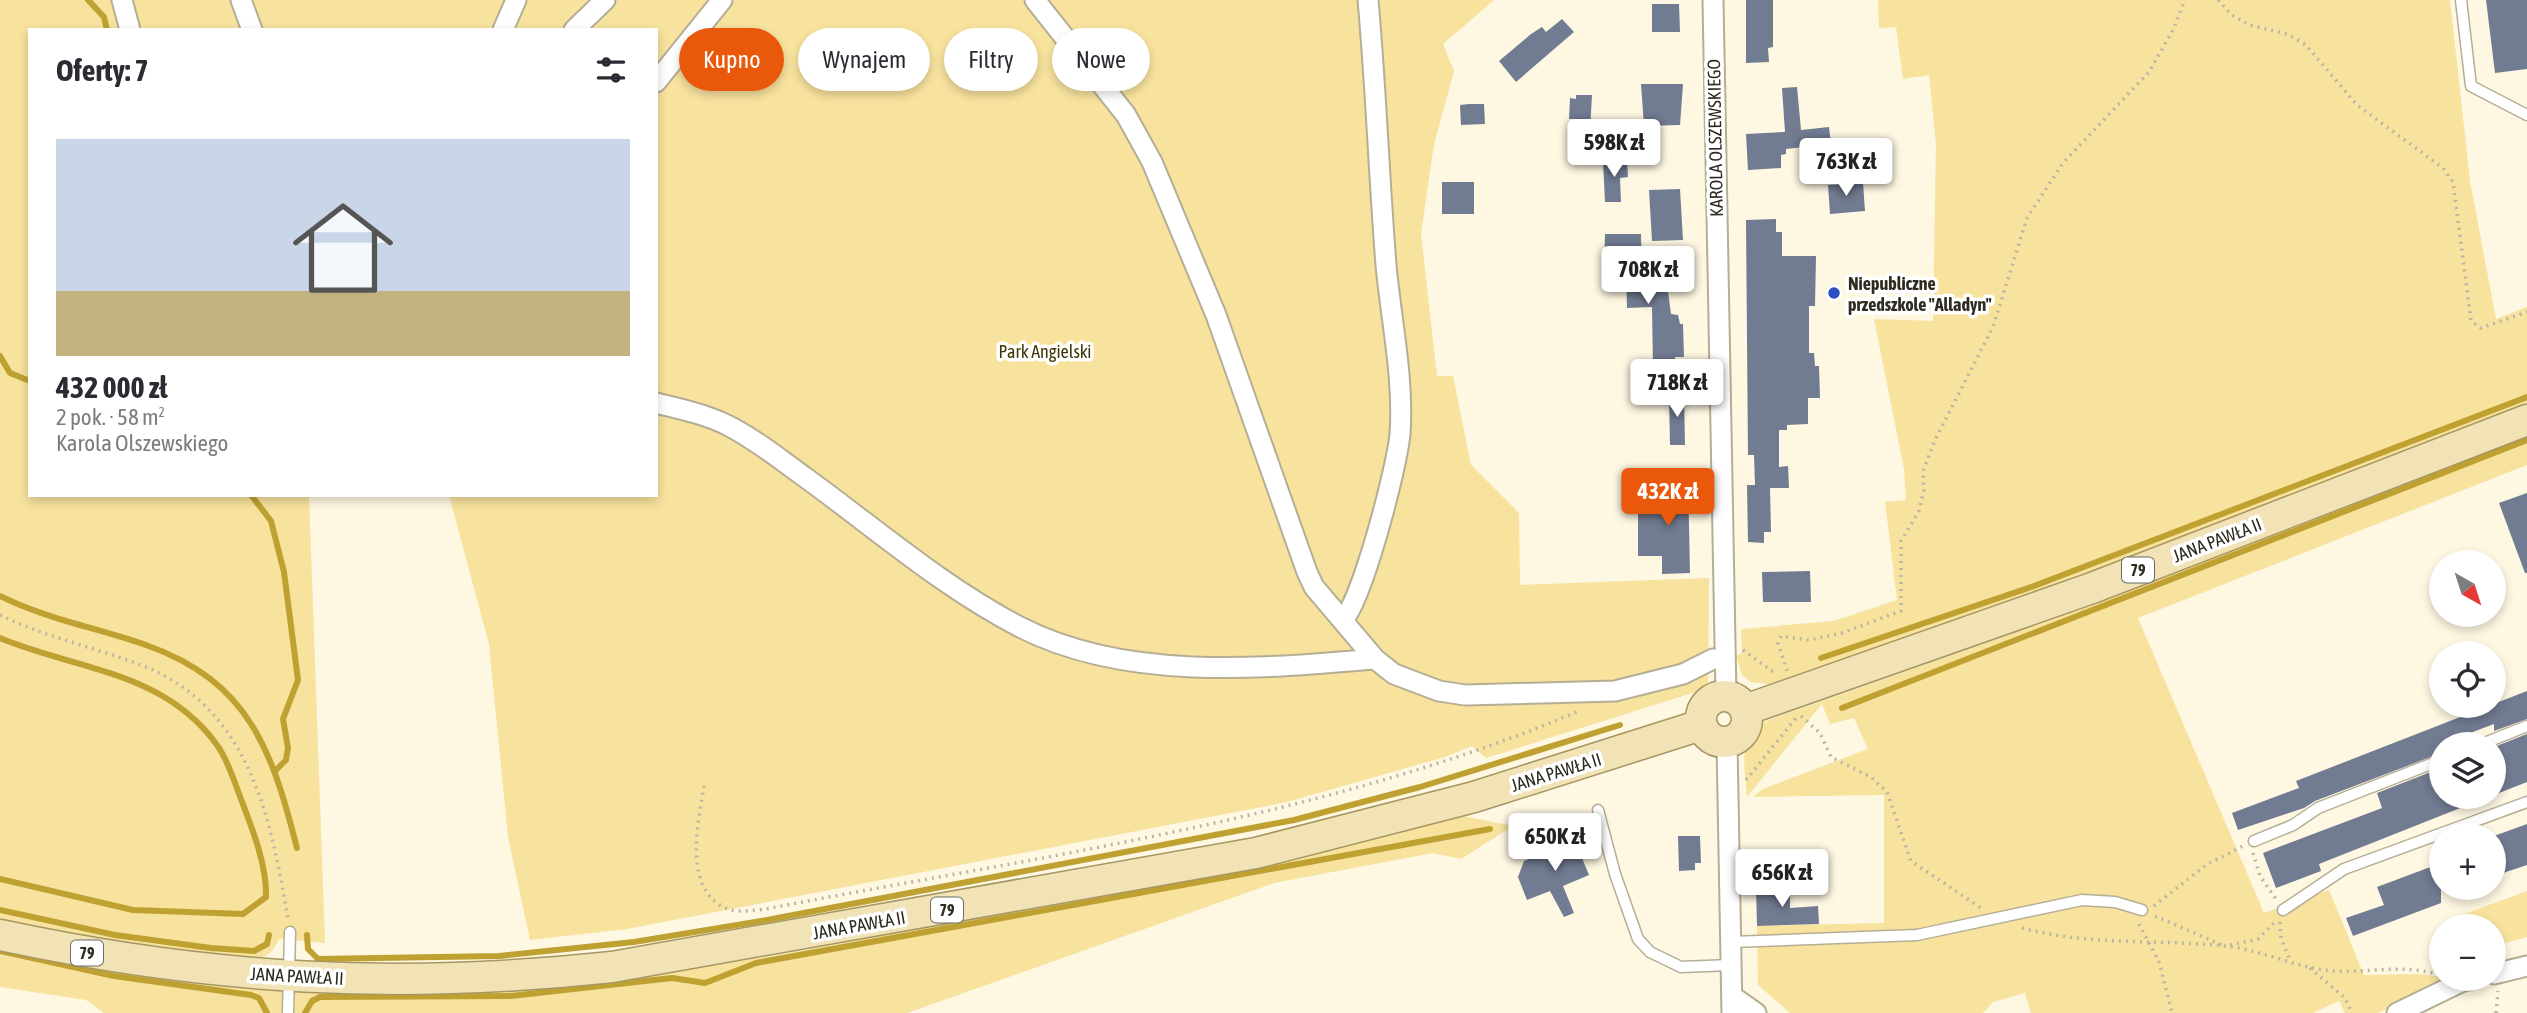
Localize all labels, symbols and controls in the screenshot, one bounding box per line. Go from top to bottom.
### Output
chip: Kupno [679,28,784,91]
chip: Wynajem [798,28,930,91]
chip: Filtry [944,28,1038,91]
chip: Nowe [1052,28,1150,91]
icon: filters [592,51,630,89]
text: Oferty: 7 [56,53,149,87]
street label: KAROLA OLSZEWSKIEGO [1703,59,1727,217]
pin: 598K zł [1549,120,1679,179]
text: 598K zł [1583,129,1645,155]
pin: 763K zł [1781,138,1911,198]
text: 763K zł [1815,148,1877,174]
icon: home [280,185,406,311]
pin: 708K zł [1583,246,1713,306]
text: 708K zł [1617,256,1679,282]
place label: Niepubliczne przedszkole "Alladyn" [1848,273,1992,315]
marker: Niepubliczne przedszkole "Alladyn" [1826,285,1842,301]
park label: Park Angielski [999,341,1091,362]
pin: 718K zł [1612,360,1742,419]
text: 718K zł [1646,369,1708,395]
text: 432 000 zł [56,370,168,404]
text: 2 pok. · 58 m² [56,404,165,430]
text: Karola Olszewskiego [56,430,228,456]
pin: 432K zł [1603,468,1733,528]
text: 432K zł [1637,478,1699,504]
street label: JANA PAWŁA II [2170,513,2264,567]
north arrow [2429,550,2506,626]
map controls [2429,550,2506,991]
road number: 79 [2122,558,2154,582]
button: locate [2429,641,2506,718]
button: layers [2429,732,2506,809]
street label: JANA PAWŁA II [1508,748,1604,796]
pin: 650K zł [1490,814,1620,873]
text: 650K zł [1524,823,1586,849]
button: + [2429,823,2506,900]
pin: 656K zł [1717,850,1847,909]
text: 656K zł [1751,859,1813,885]
road number: 79 [931,898,963,922]
street label: JANA PAWŁA II [811,907,907,943]
button: − [2429,914,2506,991]
road number: 79 [71,940,103,965]
street label: JANA PAWŁA II [250,963,344,989]

